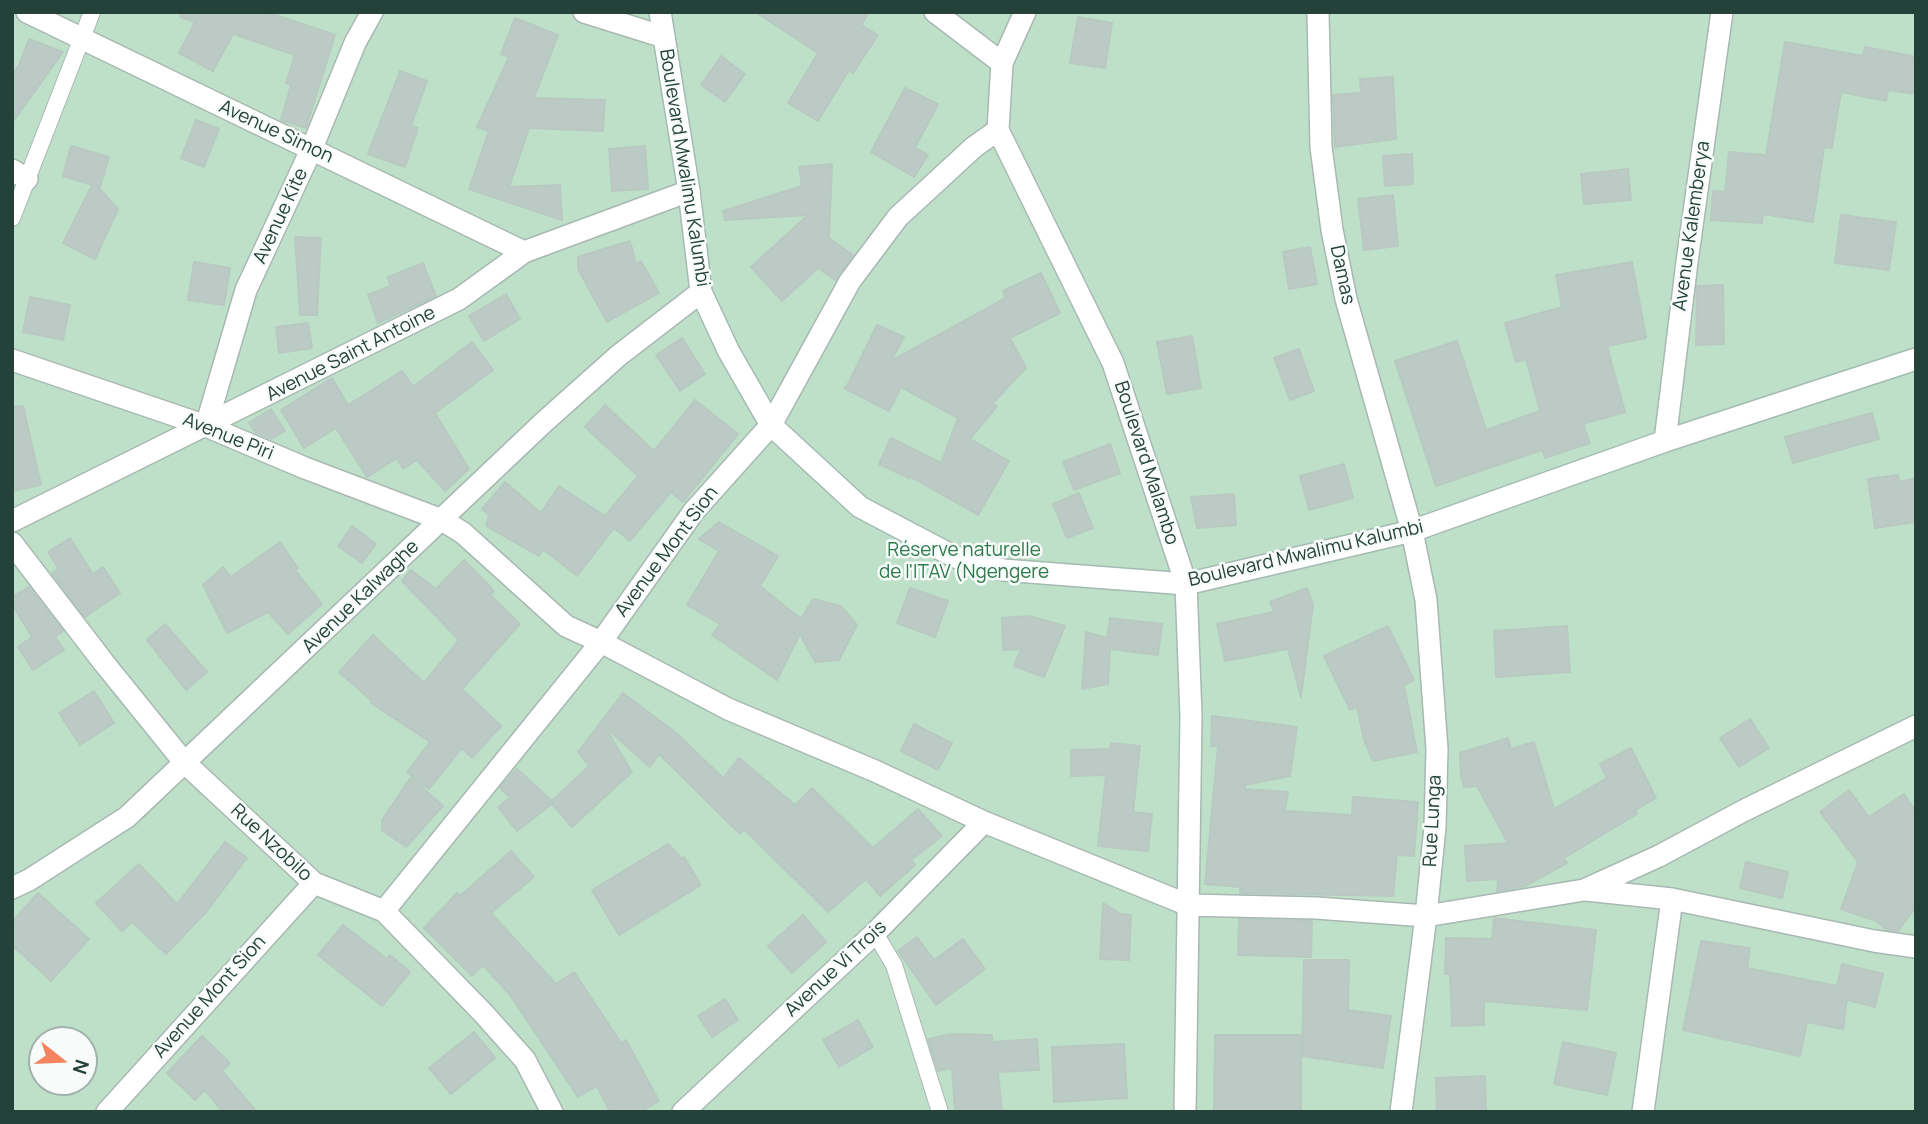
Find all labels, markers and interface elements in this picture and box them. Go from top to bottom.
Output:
street label: Boulevard Mwalimu Kalumbi [654,47,714,289]
street label: Avenue Simon [215,96,337,168]
street label: Avenue Kalemberya [1669,140,1715,312]
street label: Avenue Kite [249,165,313,267]
street label: Damas [1325,243,1359,307]
street label: Avenue Saint Antoine [263,301,439,407]
street label: Boulevard Malambo [1109,378,1183,548]
street label: Avenue Piri [179,408,277,466]
street label: Avenue Mont Sion [611,482,723,622]
street label: Boulevard Mwalimu Kalumbi [1186,516,1426,592]
street label: Avenue Kalwaghe [298,536,424,658]
park label: Réserve naturelle de l'ITAV (Ngengere [879,540,1049,584]
street label: Rue Lunga [1419,774,1447,868]
street label: Rue Nzobilo [226,800,316,886]
street label: Avenue Vi Trois [780,916,892,1022]
street label: Avenue Mont Sion [149,931,271,1063]
north arrow [28,1026,98,1096]
text: N [67,1056,96,1077]

